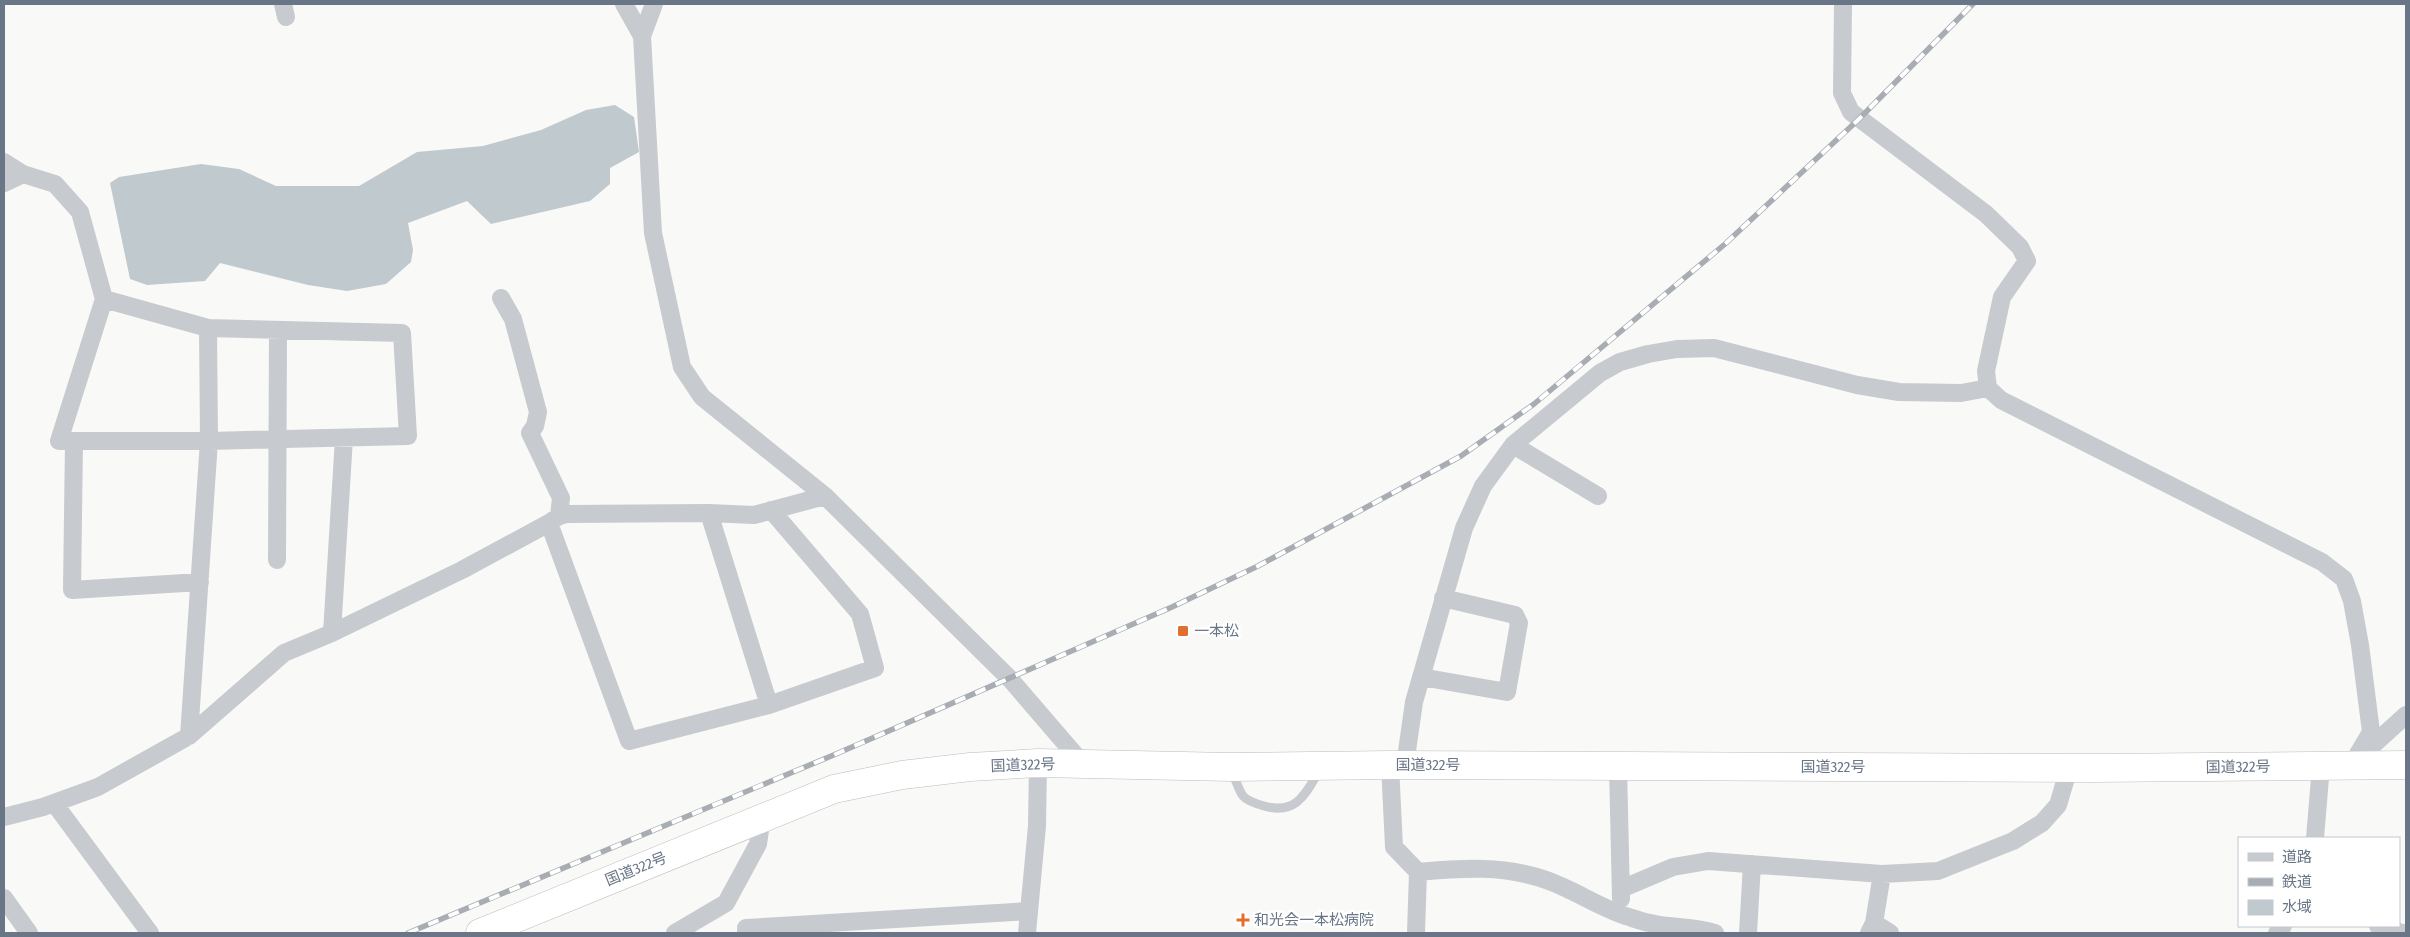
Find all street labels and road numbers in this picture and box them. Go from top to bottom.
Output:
street label: 国道322号 [990,755,1056,775]
street label: 国道322号 [1396,756,1460,774]
street label: 国道322号 [2205,757,2271,777]
street label: 国道322号 [1801,758,1865,776]
street label: 国道322号 [603,849,669,889]

